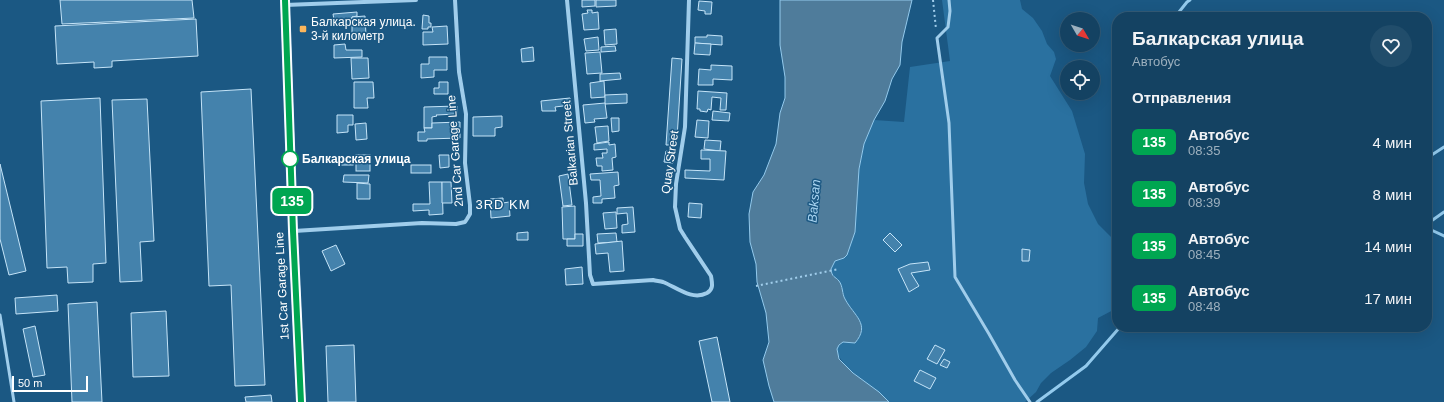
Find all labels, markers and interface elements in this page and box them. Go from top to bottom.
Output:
north arrow [1060,12,1100,52]
map controls [1060,12,1100,100]
place label: Балкарская улица. 3-й километр [311,15,416,43]
marker: Балкарская улица. 3-й километр [298,24,308,34]
button: heart [1370,25,1412,67]
text: Балкарская улица [1132,28,1304,49]
text: Автобус [1132,54,1180,69]
button: locate [1060,60,1100,100]
text: Отправления [1132,89,1231,106]
street label: 2nd Car Garage Line [444,94,466,207]
street label: Balkarian Street [559,99,581,186]
text: Автобус [1188,126,1250,143]
street label: Quay Street [659,129,681,195]
text: 135 [1142,134,1166,150]
text: 4 мин [1373,134,1412,151]
text: 08:35 [1188,143,1221,158]
marker: Балкарская улица [281,150,299,168]
place label: Балкарская улица [302,152,411,166]
text: Автобус [1188,178,1250,195]
water label: Baksan [805,179,823,223]
text: 135 [1142,186,1166,202]
text: 8 мин [1373,186,1412,203]
line badge: 135 [269,188,315,214]
text: 135 [280,193,304,209]
text: 08:39 [1188,195,1221,210]
district label: 3RD KM [475,197,531,212]
text: Автобус [1188,230,1250,247]
street label: 1st Car Garage Line [272,231,292,340]
text: 135 [1142,238,1166,254]
text: 14 мин [1364,238,1412,255]
text: 08:45 [1188,247,1221,262]
text: Автобус [1188,282,1250,299]
text: 135 [1142,290,1166,306]
text: 17 мин [1364,290,1412,307]
text: 08:48 [1188,299,1221,314]
scale bar [12,374,88,393]
text: 50 m [18,377,42,389]

